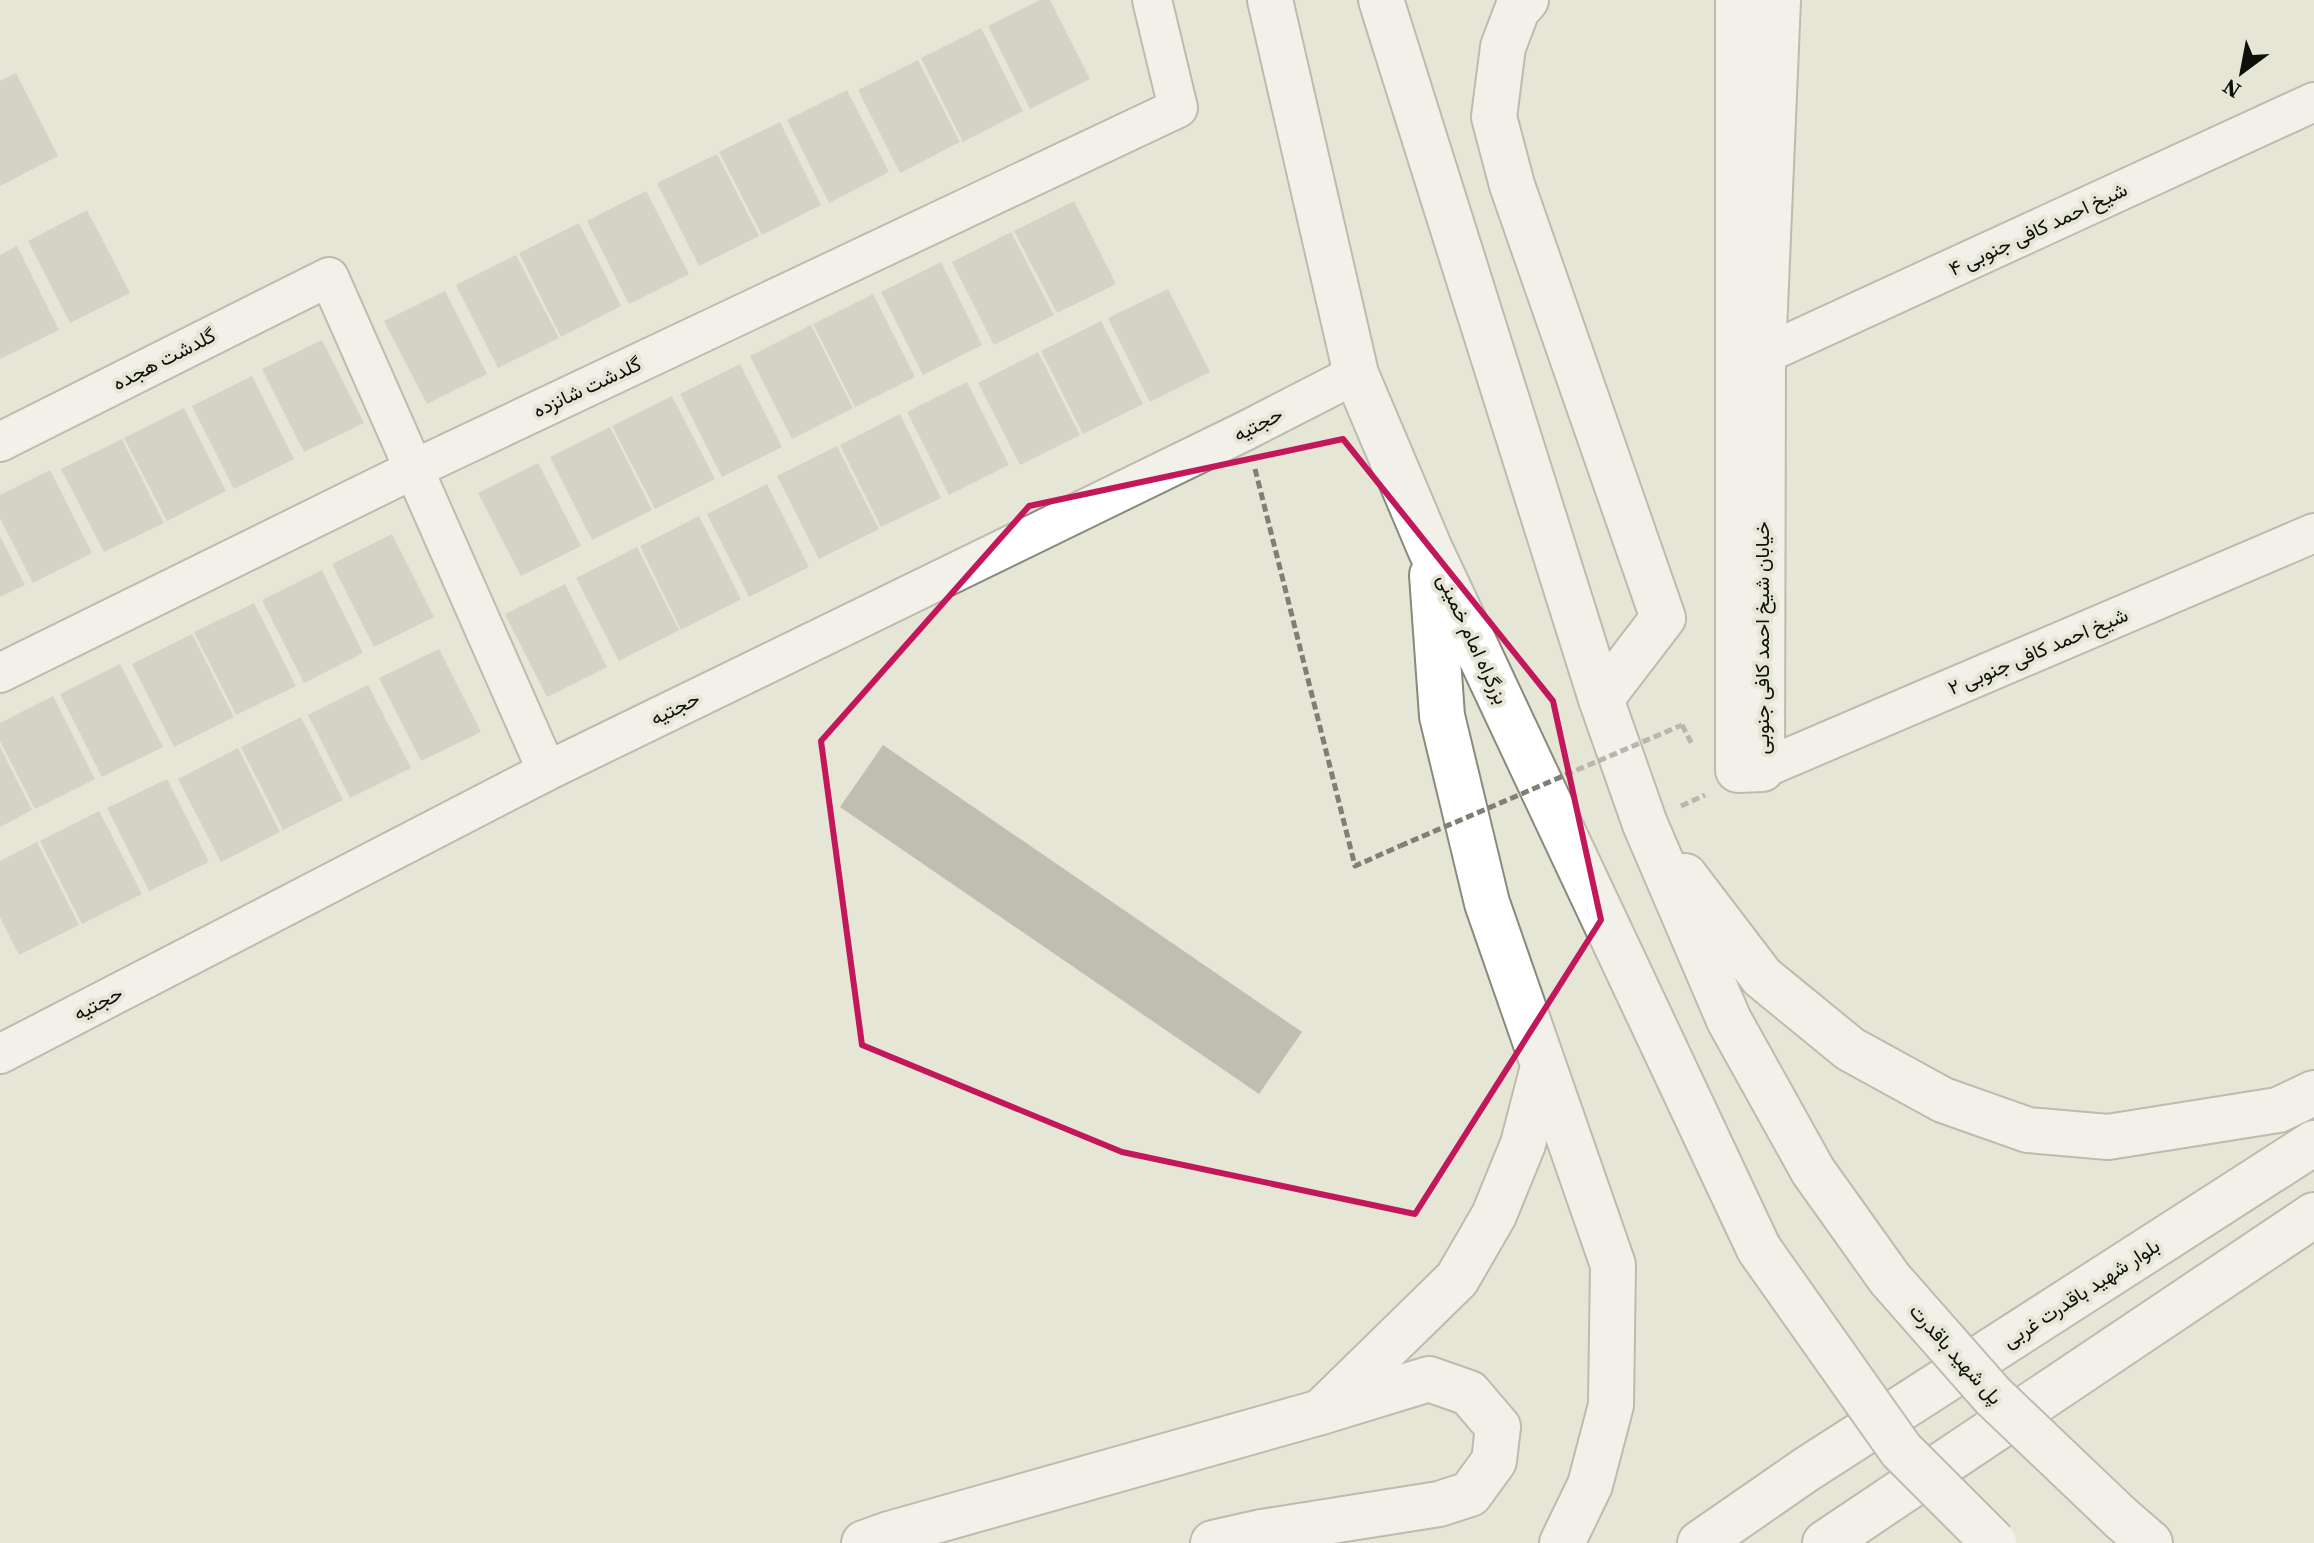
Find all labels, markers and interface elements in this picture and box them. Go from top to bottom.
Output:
north arrow [2202,32,2282,112]
text: N [2217,72,2246,106]
street label: شیخ احمد کافی جنوبی ۴ [1944,175,2132,283]
street label: گلدشت هجده [108,321,221,397]
street label: گلدشت شانزده [528,350,646,424]
street label: حجتیه [1229,400,1287,448]
street label: خیابان شیخ احمد کافی جنوبی [1748,521,1776,755]
street label: بزرگراه امام خمینی [1430,569,1516,709]
street label: شیخ احمد کافی جنوبی ۲ [1944,600,2132,702]
street label: حجتیه [646,684,704,732]
street label: حجتیه [69,979,127,1027]
street label: بلوار شهید باقدرت غربی [1997,1232,2165,1354]
street label: پل شهید باقدرت [1903,1297,2009,1411]

